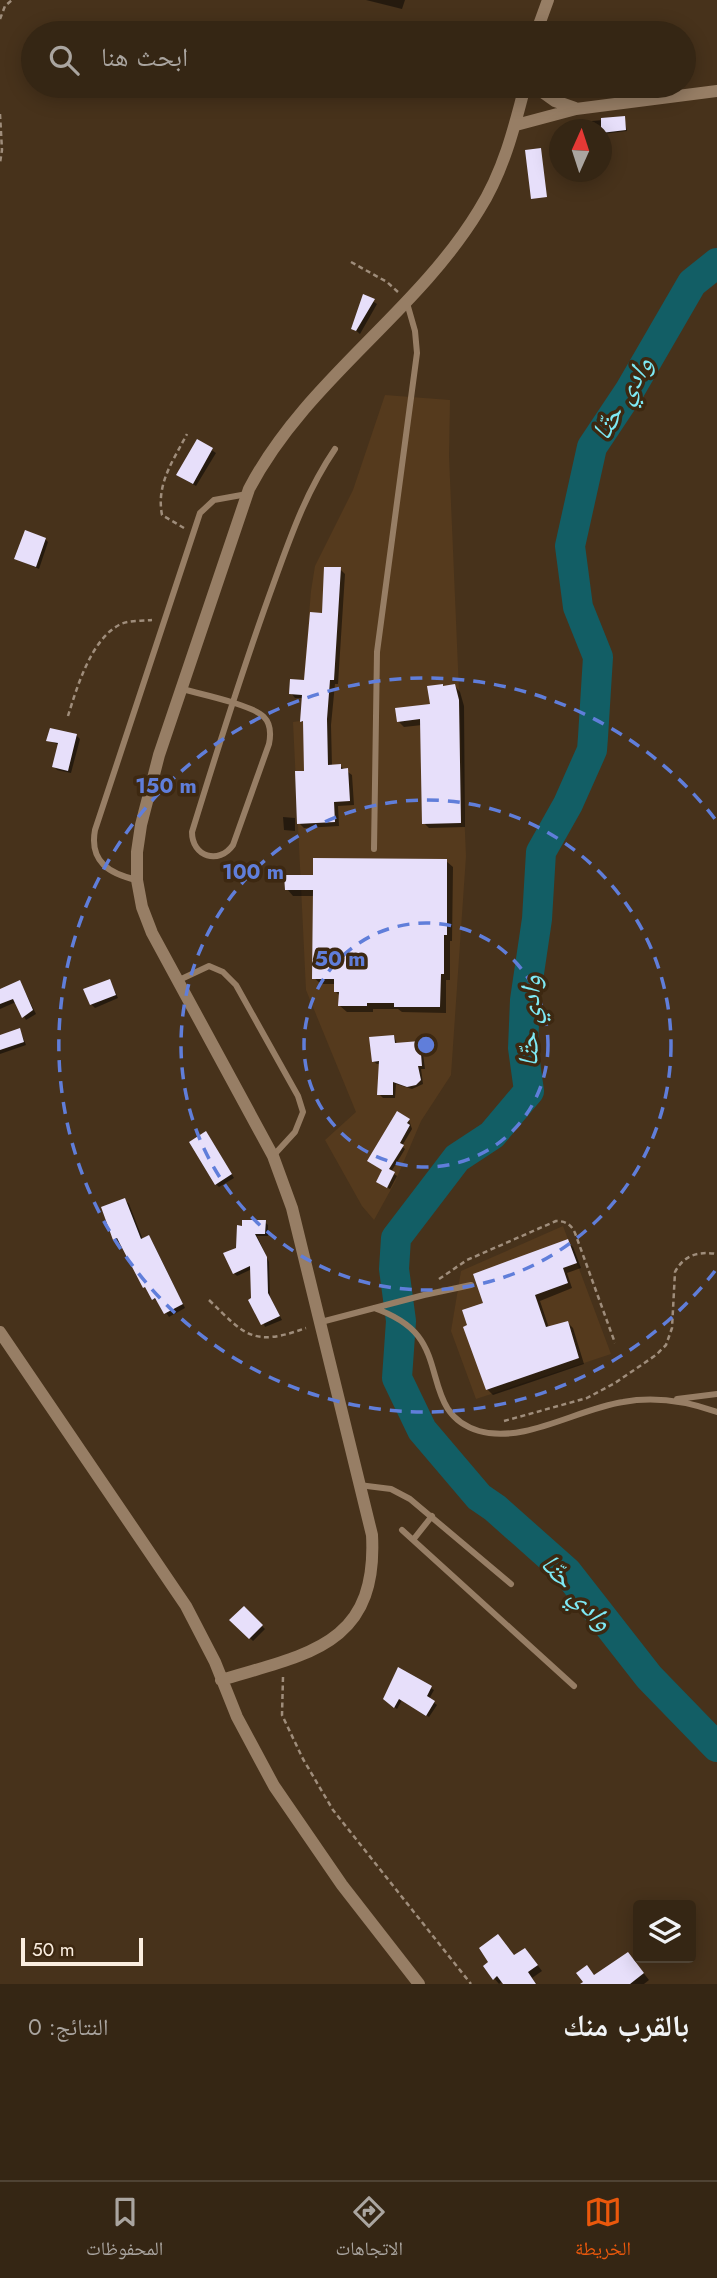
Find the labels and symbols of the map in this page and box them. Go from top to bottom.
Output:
north arrow [549,119,612,182]
water label: وادي حتّا [581,348,665,449]
text: 150 m [135,771,197,801]
text: 100 m [222,857,284,887]
text: 50 m [315,944,365,974]
water label: وادي حتّا [507,974,553,1068]
centre of rings [414,1033,438,1057]
water label: وادي حتّا [529,1544,623,1641]
scale bar [21,1935,144,1967]

